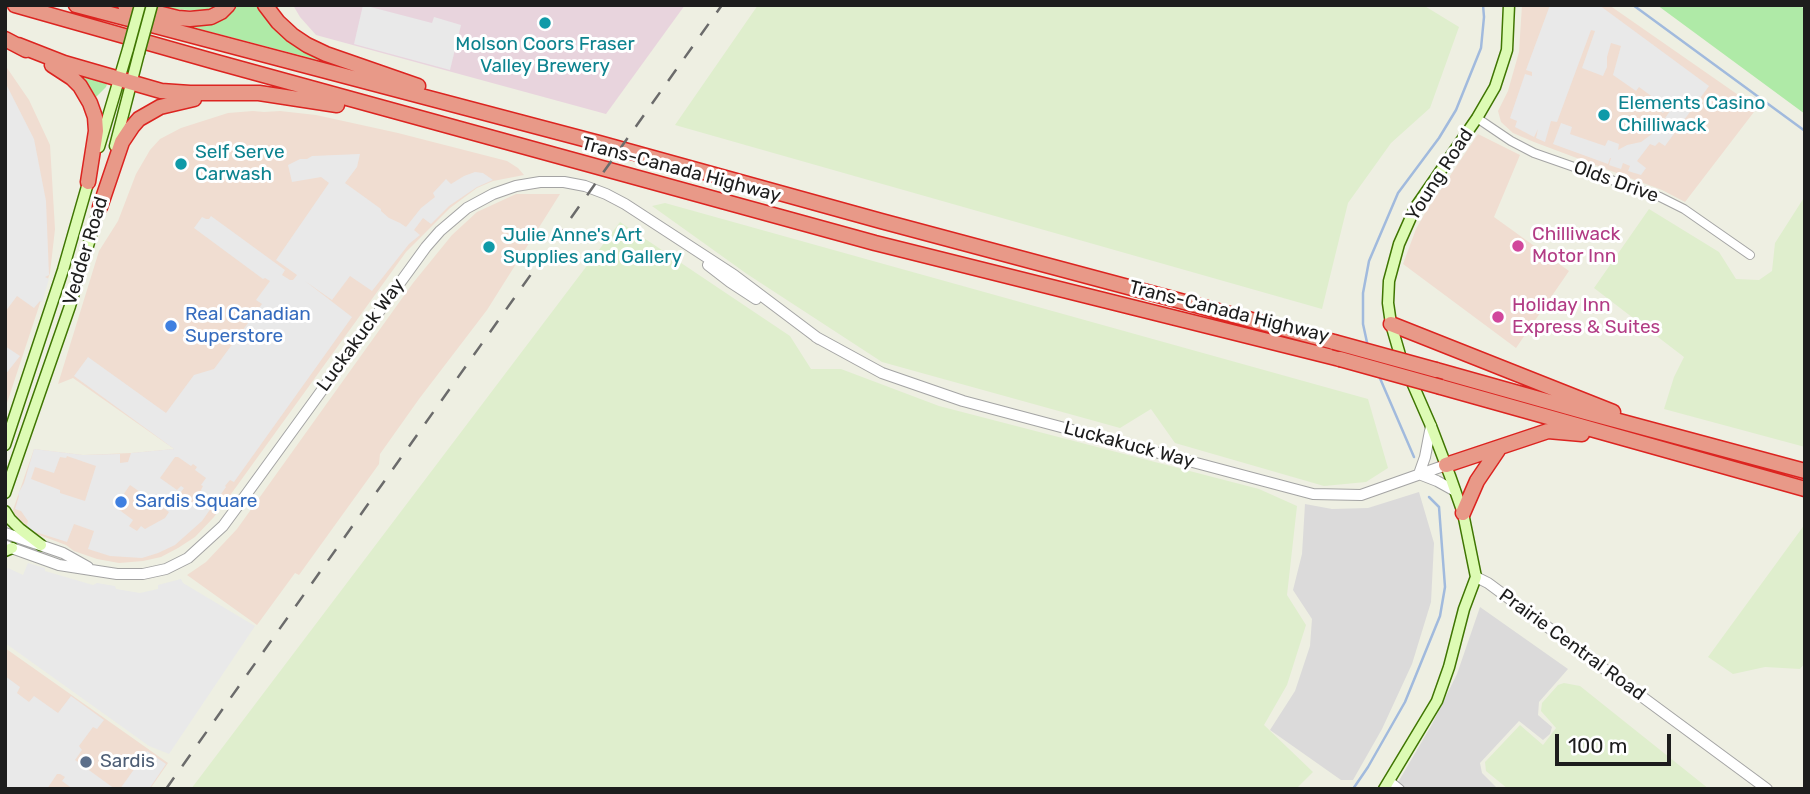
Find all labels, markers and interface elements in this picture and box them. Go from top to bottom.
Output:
marker: Molson Coors Fraser Valley Brewery [537,15,553,31]
place label: Molson Coors Fraser Valley Brewery [455,34,635,78]
place label: Elements Casino Chilliwack [1618,93,1765,137]
marker: Elements Casino Chilliwack [1596,107,1612,123]
street label: Young Road [1402,125,1478,225]
street label: Trans-Canada Highway [579,132,783,208]
place label: Self Serve Carwash [195,142,285,186]
marker: Self Serve Carwash [173,156,189,172]
street label: Olds Drive [1570,156,1662,208]
street label: Vedder Road [59,194,113,308]
place label: Chilliwack Motor Inn [1532,224,1620,268]
place label: Julie Anne's Art Supplies and Gallery [503,225,682,269]
marker: Chilliwack Motor Inn [1510,238,1526,254]
marker: Julie Anne's Art Supplies and Gallery [481,239,497,255]
street label: Luckakuck Way [312,274,410,396]
street label: Trans-Canada Highway [1127,276,1331,348]
place label: Holiday Inn Express & Suites [1512,295,1660,339]
place label: Real Canadian Superstore [185,304,311,348]
marker: Holiday Inn Express & Suites [1490,309,1506,325]
marker: Real Canadian Superstore [163,318,179,334]
street label: Luckakuck Way [1061,417,1197,473]
place label: Sardis Square [135,491,257,513]
marker: Sardis Square [113,494,129,510]
street label: Prairie Central Road [1494,584,1650,706]
scale bar [1558,720,1674,764]
text: 100 m [1568,733,1627,758]
place label: Sardis [100,751,155,773]
marker: Sardis [78,754,94,770]

